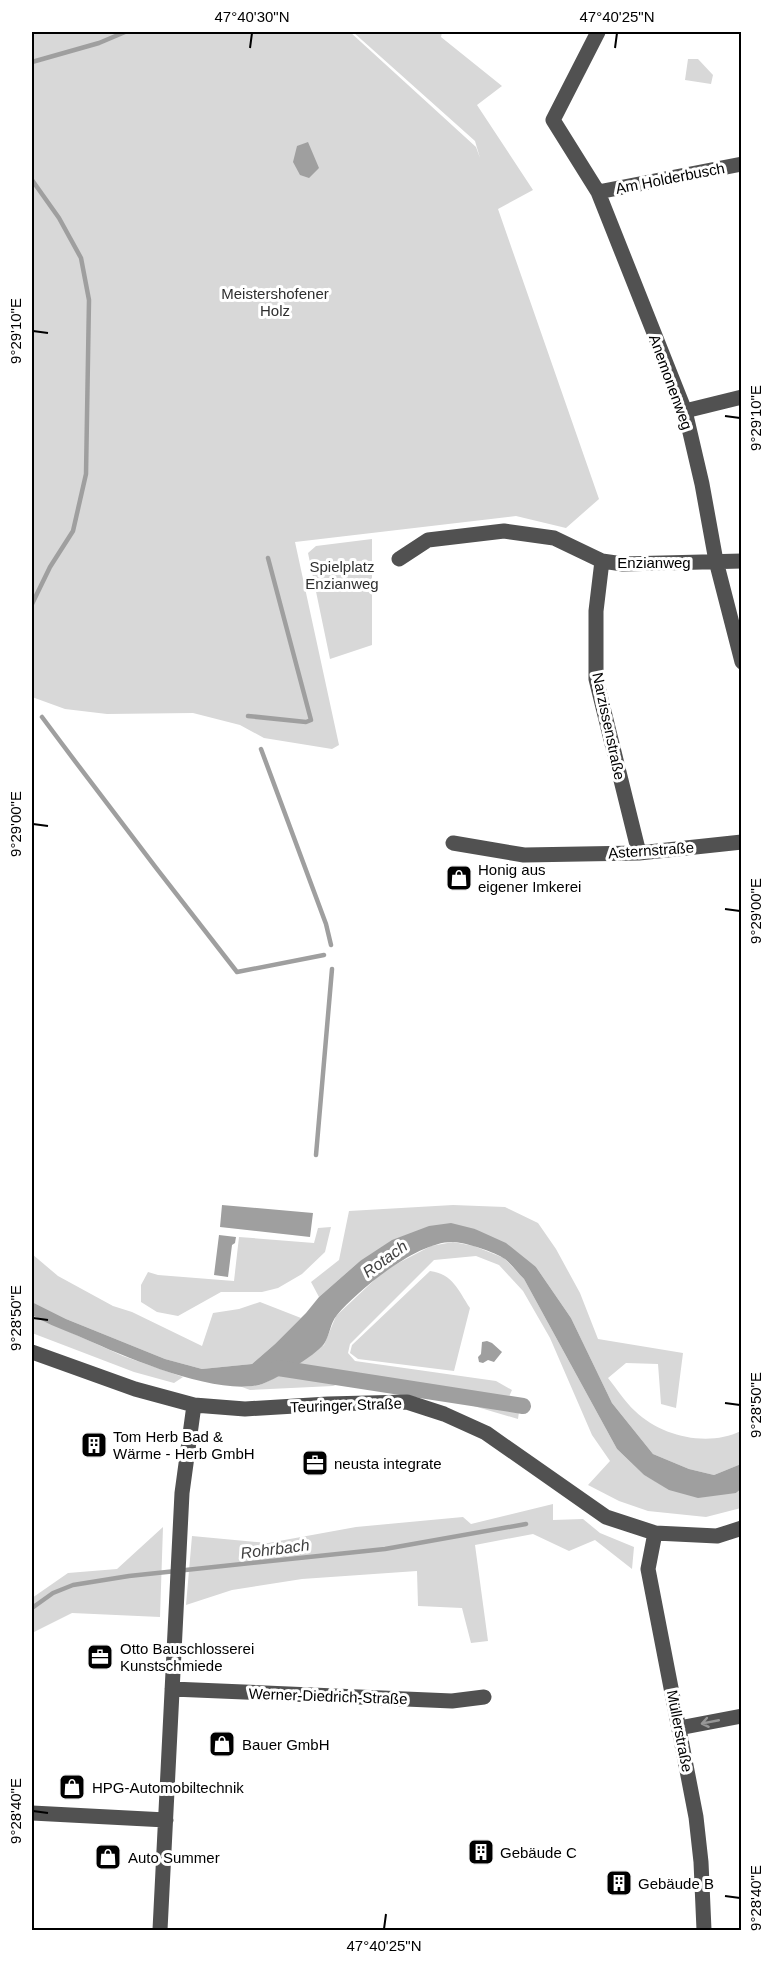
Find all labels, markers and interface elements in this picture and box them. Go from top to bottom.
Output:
text: 47°40'30"N [214,8,290,25]
text: 47°40'25"N [579,8,655,25]
street label: Am Holderbusch [614,159,726,197]
park label: Meistershofener Holz [221,285,329,319]
text: 9°29'10"E [7,298,24,364]
street label: Anemonenweg [646,332,696,432]
text: 9°29'10"E [747,385,764,451]
street label: Enzianweg [617,554,691,571]
park label: Spielplatz Enzianweg [305,558,379,592]
street label: Narzissenstraße [589,671,629,781]
text: 9°29'00"E [7,791,24,857]
street label: Asternstraße [608,839,694,861]
place label: Honig aus eigener Imkerei [478,861,581,895]
shop icon: Honig aus eigener Imkerei [444,863,474,893]
text: 9°29'00"E [747,878,764,944]
water label: Rotach [359,1237,411,1281]
text: 9°28'50"E [7,1285,24,1351]
text: 9°28'50"E [747,1372,764,1438]
street label: Teuringer Straße [290,1395,402,1415]
place label: Tom Herb Bad & Wärme - Herb GmbH [113,1428,255,1462]
building icon: Tom Herb Bad & Wärme - Herb GmbH [79,1430,109,1460]
office icon: neusta integrate [300,1448,330,1478]
place label: neusta integrate [334,1455,442,1472]
water label: Rohrbach [240,1536,311,1562]
place label: Otto Bauschlosserei Kunstschmiede [120,1640,254,1674]
office icon: Otto Bauschlosserei Kunstschmiede [85,1642,115,1672]
street label: Werner-Diedrich-Straße [248,1685,408,1707]
street label: Müllerstraße [664,1688,696,1774]
one-way arrow [701,1717,720,1728]
shop icon: Bauer GmbH [207,1729,237,1759]
place label: Bauer GmbH [242,1736,330,1753]
shop icon: HPG-Automobiltechnik [57,1772,87,1802]
text: 9°28'40"E [7,1778,24,1844]
place label: HPG-Automobiltechnik [92,1779,244,1796]
building icon: Gebäude C [466,1837,496,1867]
shop icon: Auto Summer [93,1842,123,1872]
place label: Gebäude C [500,1844,577,1861]
place label: Auto Summer [128,1849,220,1866]
text: 9°28'40"E [747,1865,764,1931]
building icon: Gebäude B [604,1868,634,1898]
place label: Gebäude B [638,1875,714,1892]
text: 47°40'25"N [346,1937,422,1954]

